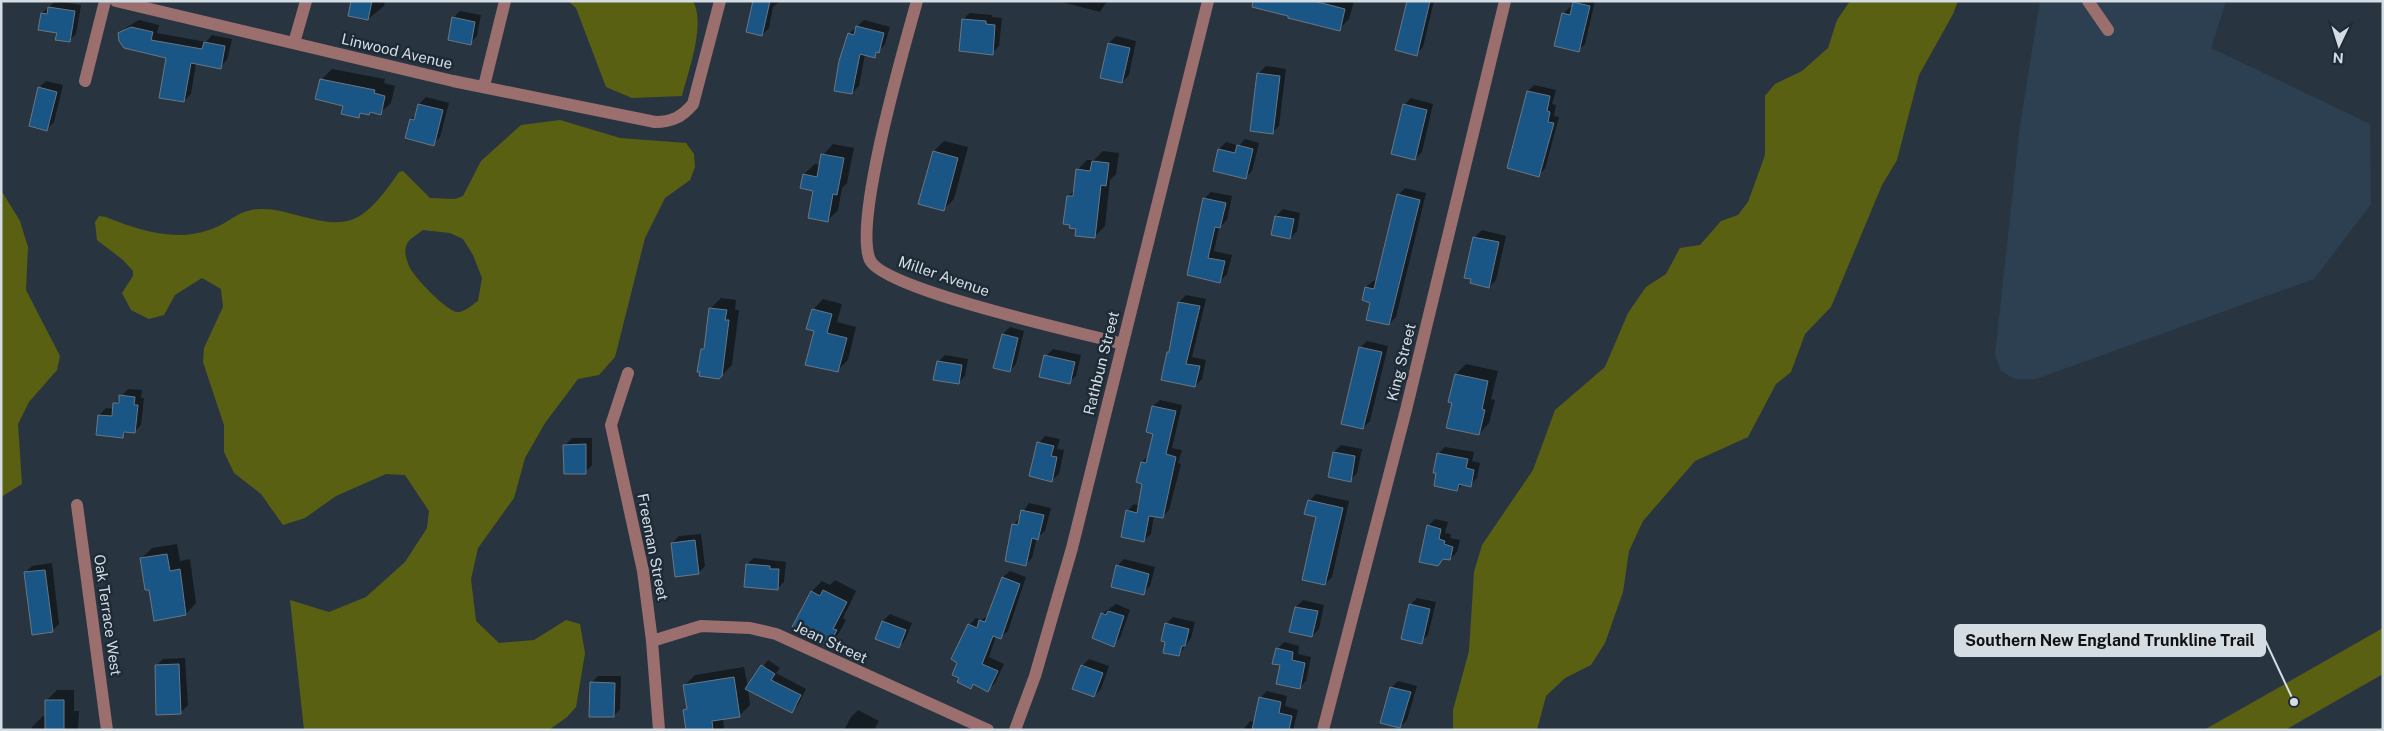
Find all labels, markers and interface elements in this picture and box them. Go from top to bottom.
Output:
north arrow [2314,20,2364,70]
street label: Linwood Avenue [340,30,454,72]
text: N [2332,50,2344,66]
street label: Miller Avenue [896,252,992,300]
street label: Rathbun Street [1080,309,1122,417]
street label: King Street [1383,321,1419,403]
street label: Freeman Street [634,492,672,602]
street label: Oak Terrace West [91,553,125,677]
street label: Jean Street [792,618,870,666]
callout: Southern New England Trunkline Trail [1955,625,2265,656]
text: Southern New England Trunkline Trail [1965,631,2255,650]

